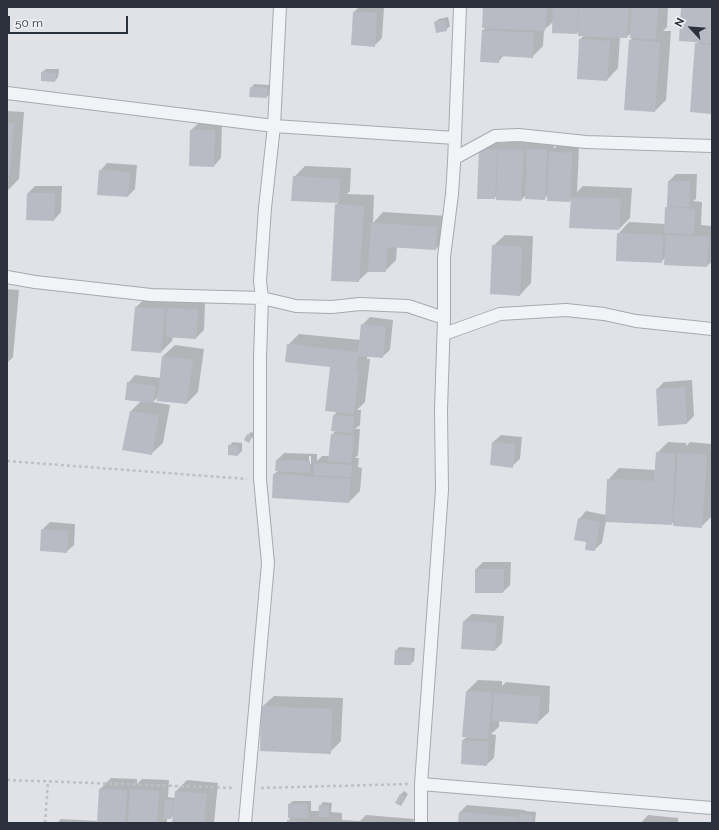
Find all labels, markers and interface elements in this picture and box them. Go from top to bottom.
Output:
scale bar [10,8,130,34]
north arrow [671,8,711,48]
text: 50 m [15,16,43,30]
text: N [672,16,687,29]

